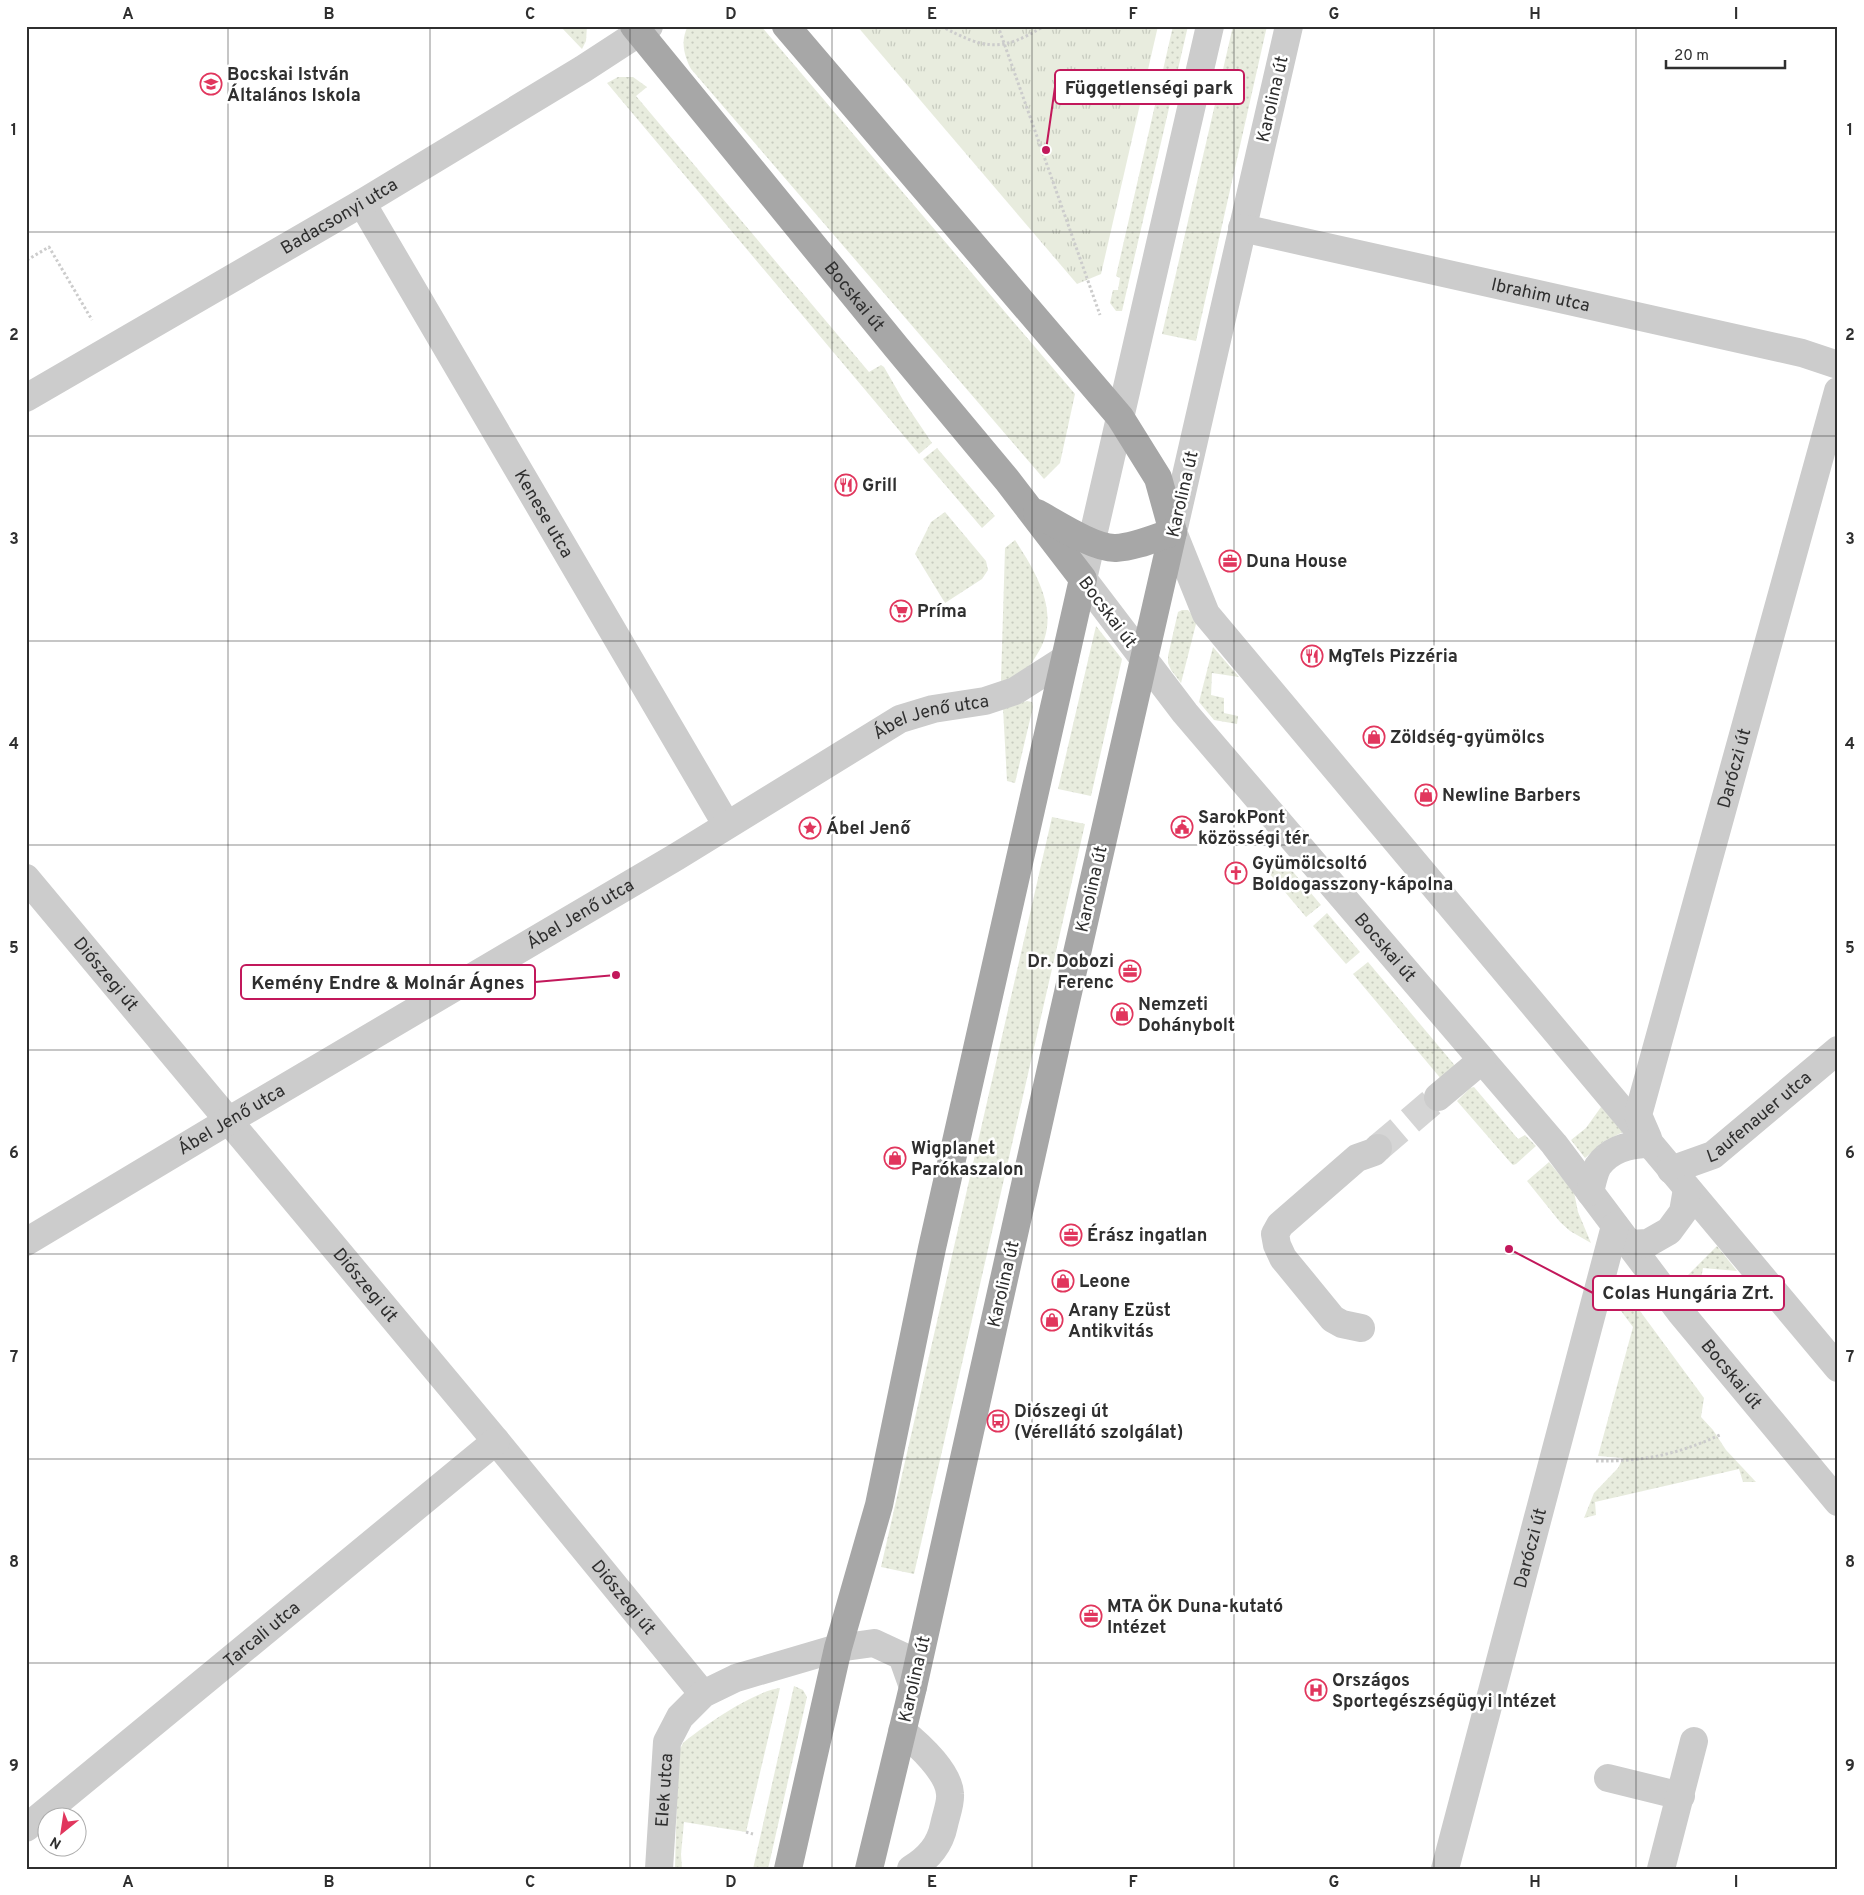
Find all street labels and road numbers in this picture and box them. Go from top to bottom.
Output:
street label: Karolina út [1252,54,1295,145]
street label: Badacsonyi utca [277,174,403,261]
street label: Bocskai út [818,257,889,337]
street label: Ibrahim utca [1489,274,1592,318]
street label: Karolina út [1162,449,1205,540]
street label: Kenese utca [508,466,578,563]
street label: Bocskai út [1072,572,1141,653]
street label: Ábel Jenő utca [868,691,991,746]
street label: Daróczi út [1713,726,1757,811]
street label: Karolina út [1071,844,1114,935]
street label: Ábel Jenő utca [522,874,639,955]
street label: Bocskai út [1348,909,1420,987]
street label: Diószegi út [67,933,143,1017]
street label: Laufenauer utca [1704,1067,1817,1169]
street label: Ábel Jenő utca [173,1080,290,1161]
street label: Karolina út [983,1239,1026,1330]
street label: Diószegi út [327,1244,402,1328]
street label: Bocskai út [1695,1335,1766,1415]
street label: Daróczi út [1510,1506,1553,1591]
street label: Diószegi út [585,1556,660,1640]
street label: Tarcali utca [219,1597,305,1674]
street label: Karolina út [894,1634,937,1725]
street label: Elek utca [652,1753,679,1828]

